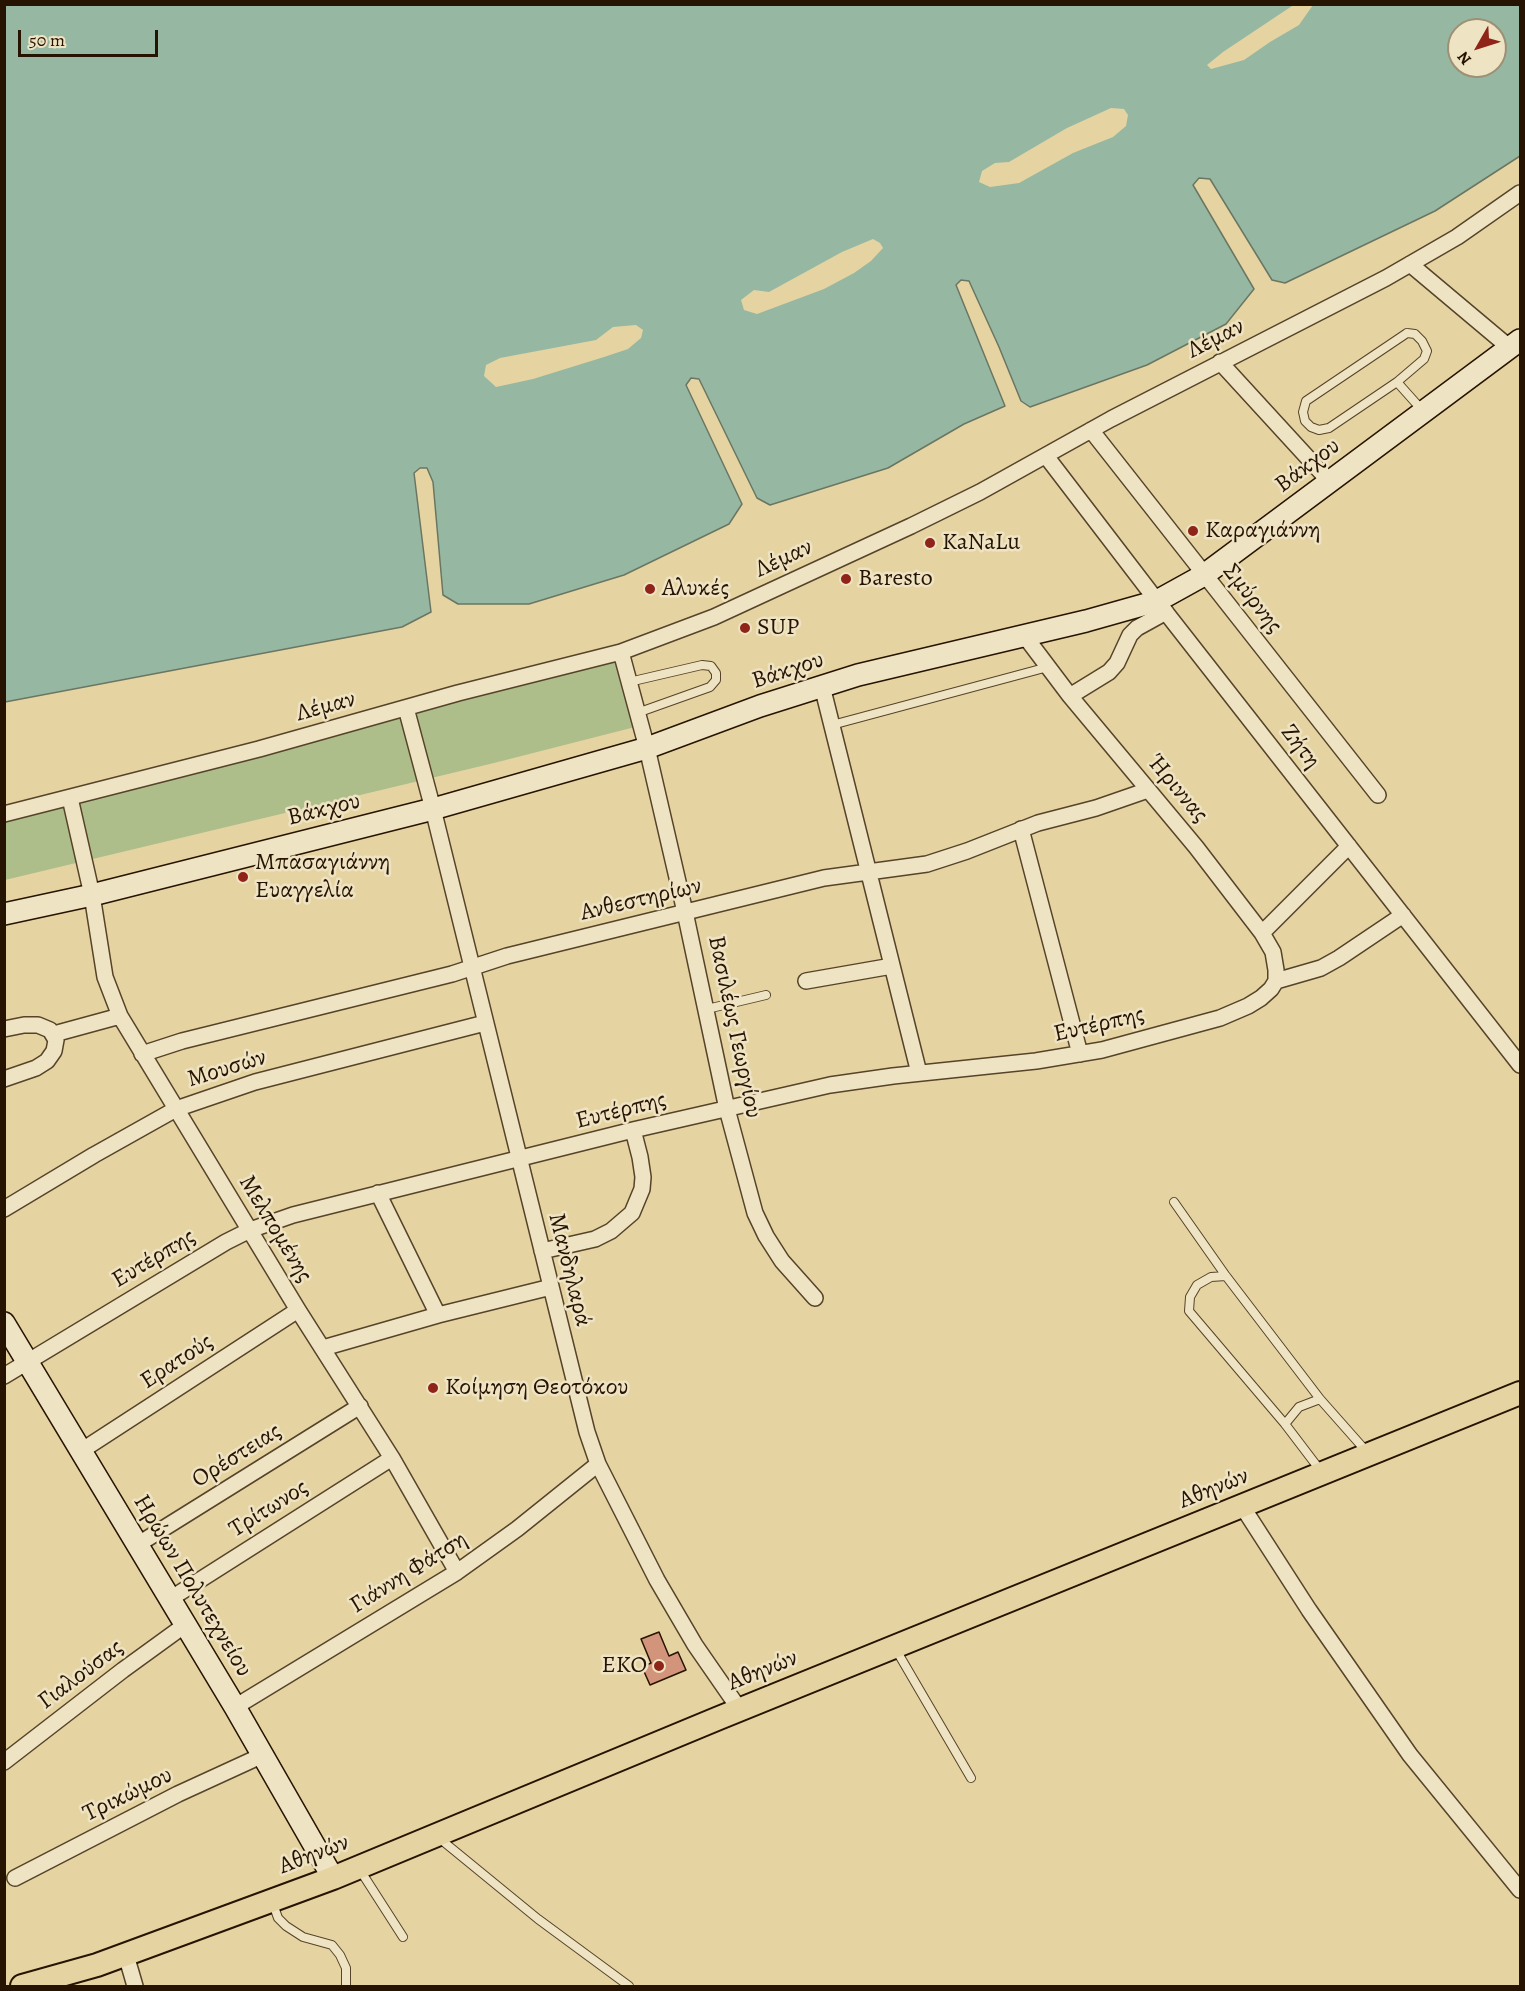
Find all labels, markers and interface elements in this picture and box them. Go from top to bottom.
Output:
scale bar [21,18,160,56]
north arrow [1447,18,1507,78]
text: 50 m [29,28,65,52]
text: N [1452,47,1477,70]
street label: Λέμαν [1183,313,1249,365]
street label: Βάκχου [1270,432,1346,500]
place label: Καραγιάννη [1205,517,1321,545]
marker: Καραγιάννη [1186,524,1200,538]
place label: KaNaLu [942,529,1020,557]
street label: Λέμαν [751,533,817,585]
marker: KaNaLu [923,536,937,550]
street label: Σμύρνης [1216,558,1288,640]
place label: Baresto [858,565,933,593]
marker: Baresto [839,572,853,586]
place label: Αλυκές [662,575,729,603]
marker: Αλυκές [643,582,657,596]
place label: SUP [757,614,799,642]
marker: SUP [738,621,752,635]
street label: Βάκχου [748,646,828,696]
street label: Λέμαν [293,685,359,729]
street label: Ζήτη [1274,719,1326,775]
street label: Ήριννας [1140,749,1214,829]
street label: Βάκχου [285,787,363,833]
place label: Μπασαγιάννη Ευαγγελία [255,849,390,905]
marker: Μπασαγιάννη Ευαγγελία [236,870,250,884]
street label: Ανθεστηρίων [578,872,704,928]
street label: Βασιλέως Γεωργίου [701,933,767,1121]
street label: Ευτέρπης [1051,1001,1147,1049]
street label: Μουσών [184,1043,270,1095]
street label: Ευτέρπης [573,1086,669,1136]
street label: Μελπομένης [232,1170,318,1288]
street label: Μανδηλαρά [541,1210,597,1330]
street label: Ευτέρπης [107,1223,201,1295]
street label: Ερατούς [135,1328,219,1396]
place label: Κοίμηση Θεοτόκου [445,1374,629,1402]
marker: Κοίμηση Θεοτόκου [426,1381,440,1395]
street label: Ορέστειας [187,1417,287,1495]
street label: Αθηνών [1175,1462,1253,1516]
street label: Τρίτωνος [224,1474,314,1544]
street label: Ηρώων Πολυτεχνείου [126,1490,258,1682]
street label: Γιάννη Φάτση [345,1526,473,1620]
street label: Γιαλούσας [33,1634,129,1716]
street label: Αθηνών [724,1644,802,1698]
place label: EKO [602,1652,647,1680]
marker: EKO [652,1659,666,1673]
street label: Τρικώμου [79,1761,177,1829]
street label: Αθηνών [275,1829,353,1881]

